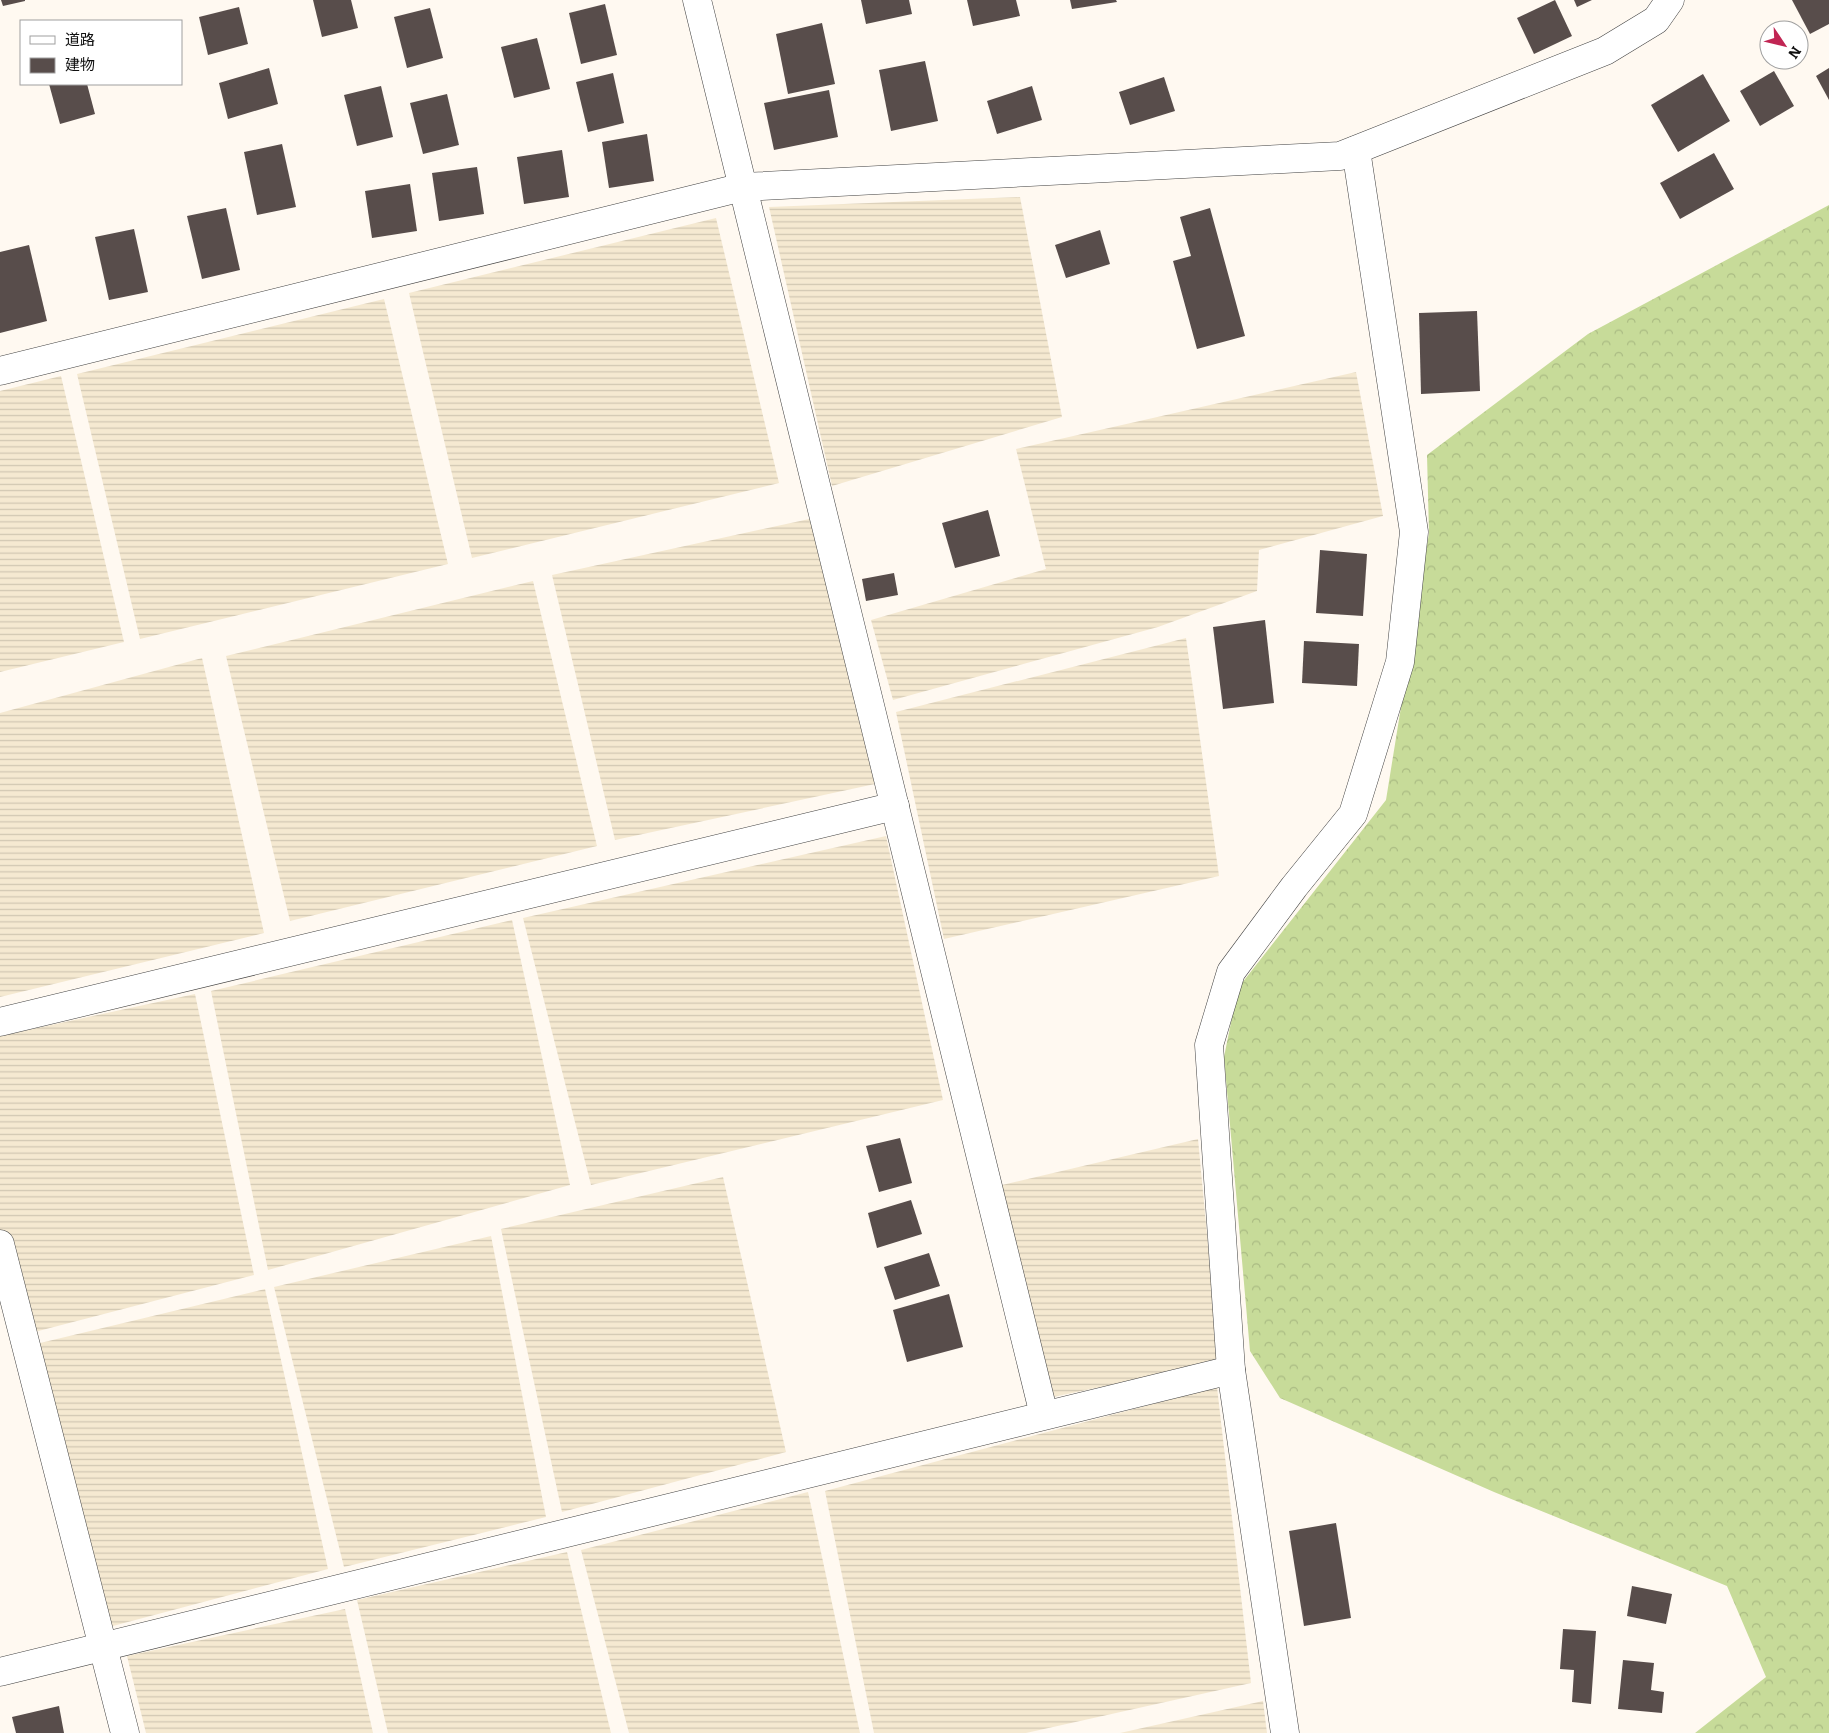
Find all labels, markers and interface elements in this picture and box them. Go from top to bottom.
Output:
legend [20,20,182,85]
north arrow [1759,20,1809,70]
text: 道路 [65,31,95,49]
text: N [1784,43,1804,62]
text: 建物 [65,56,95,74]

